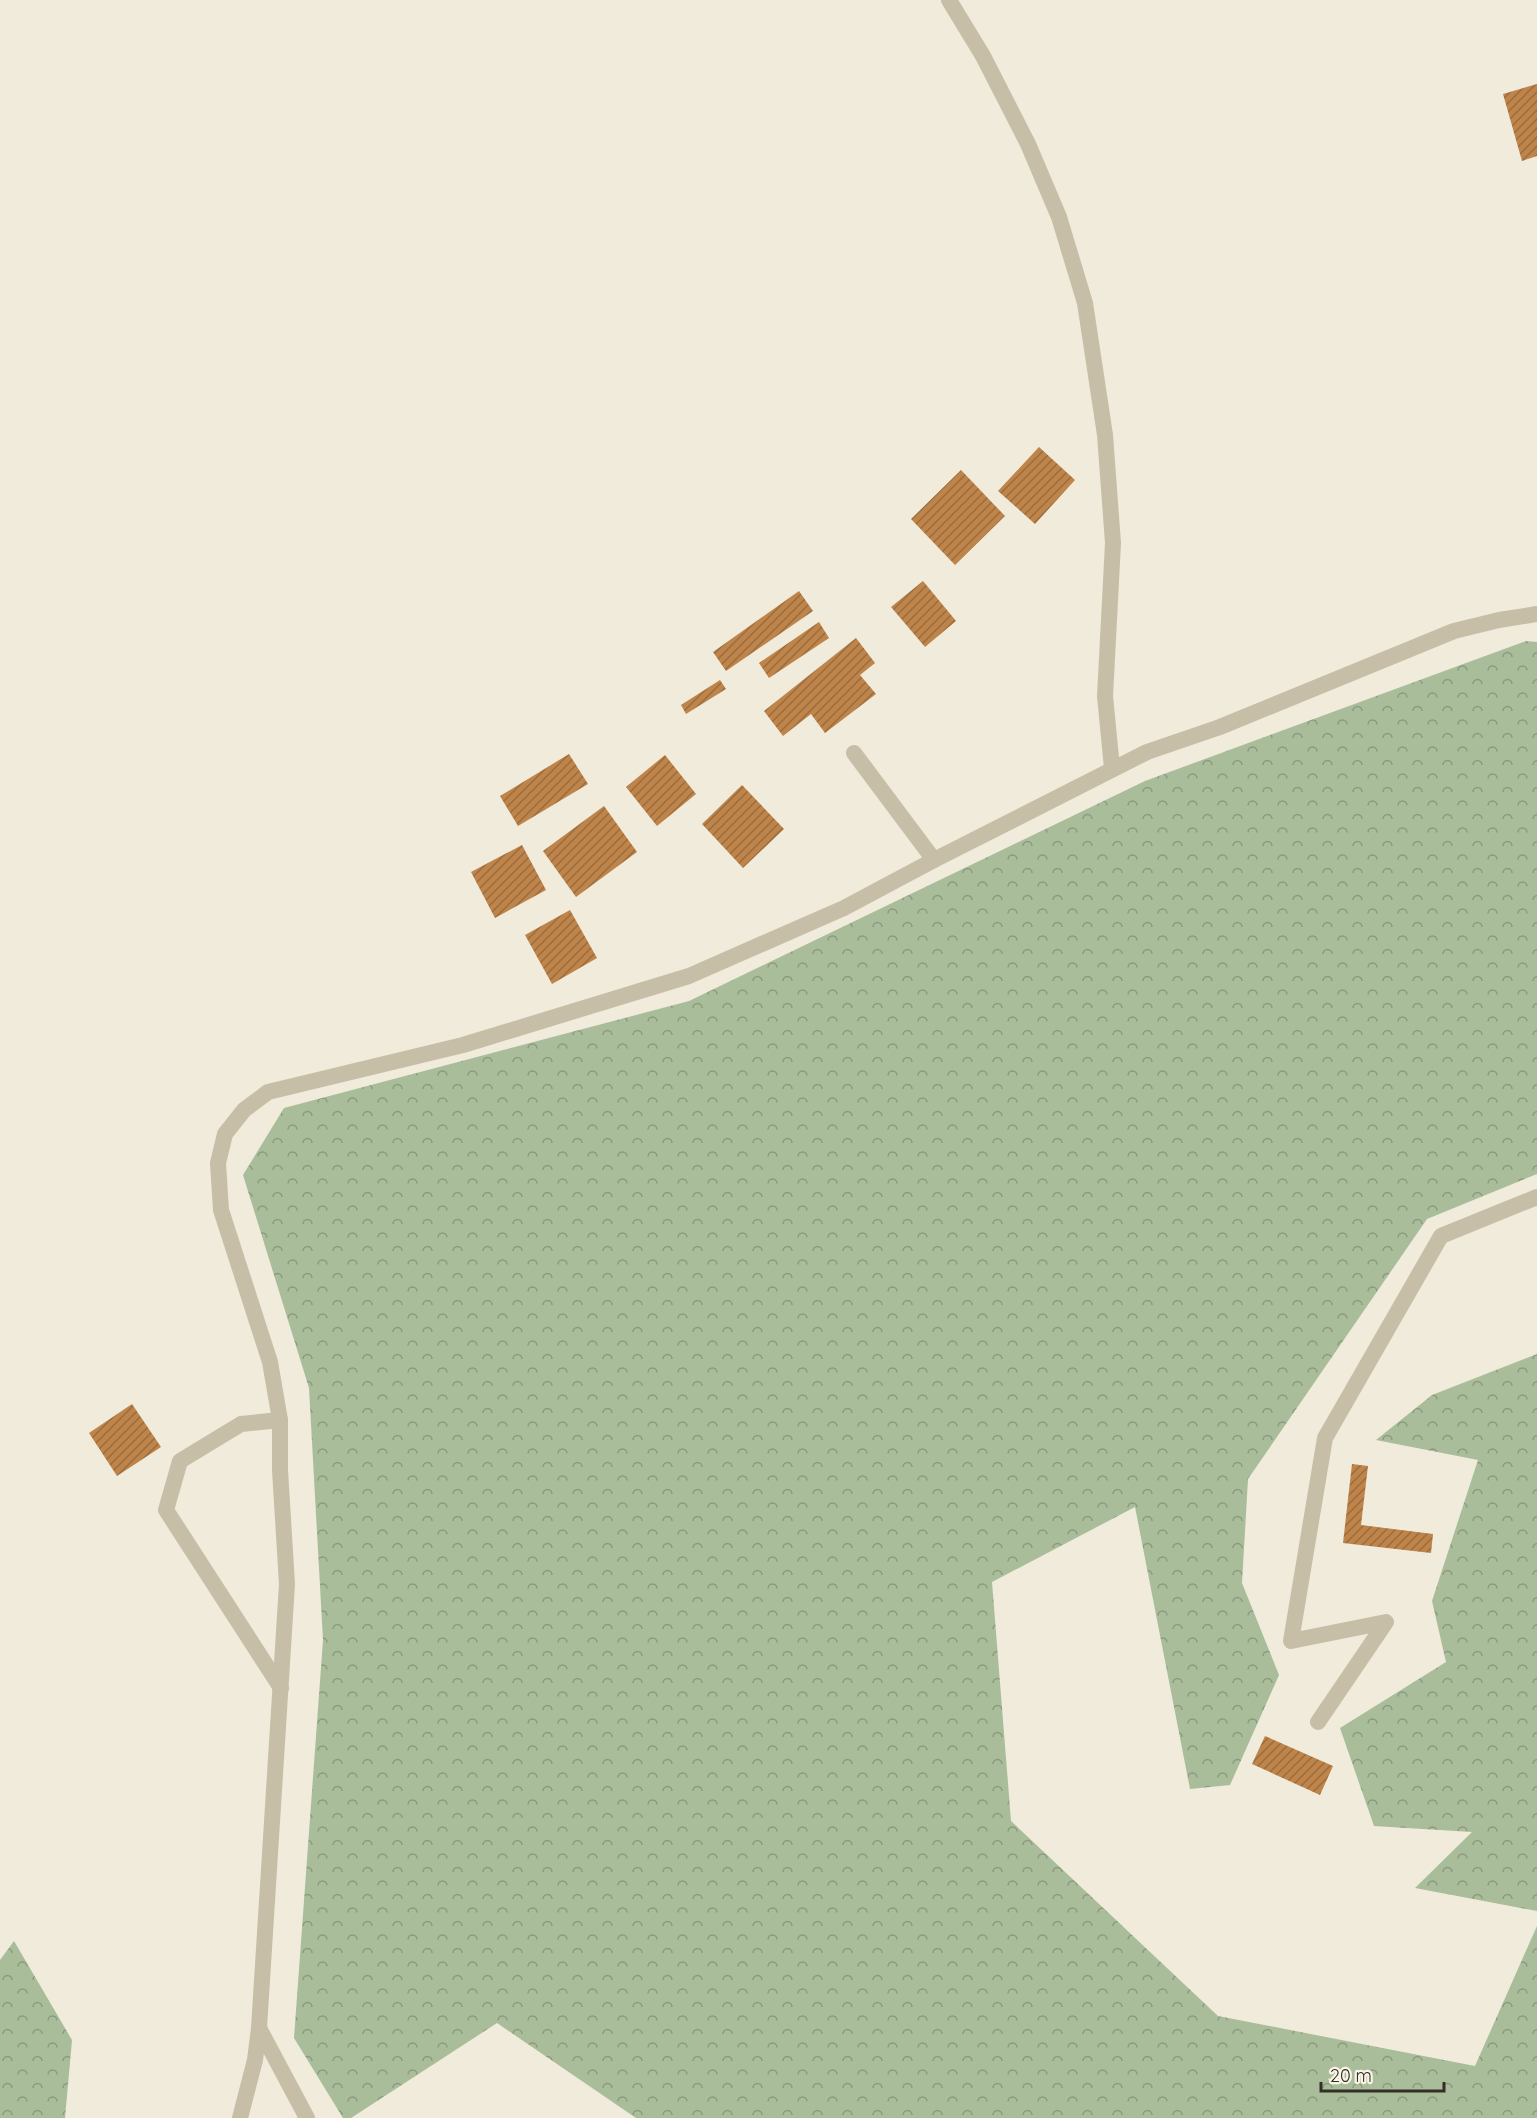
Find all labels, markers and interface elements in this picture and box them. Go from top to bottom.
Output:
scale bar [1321,2055,1444,2093]
text: 20 m [1330,2064,1372,2087]

